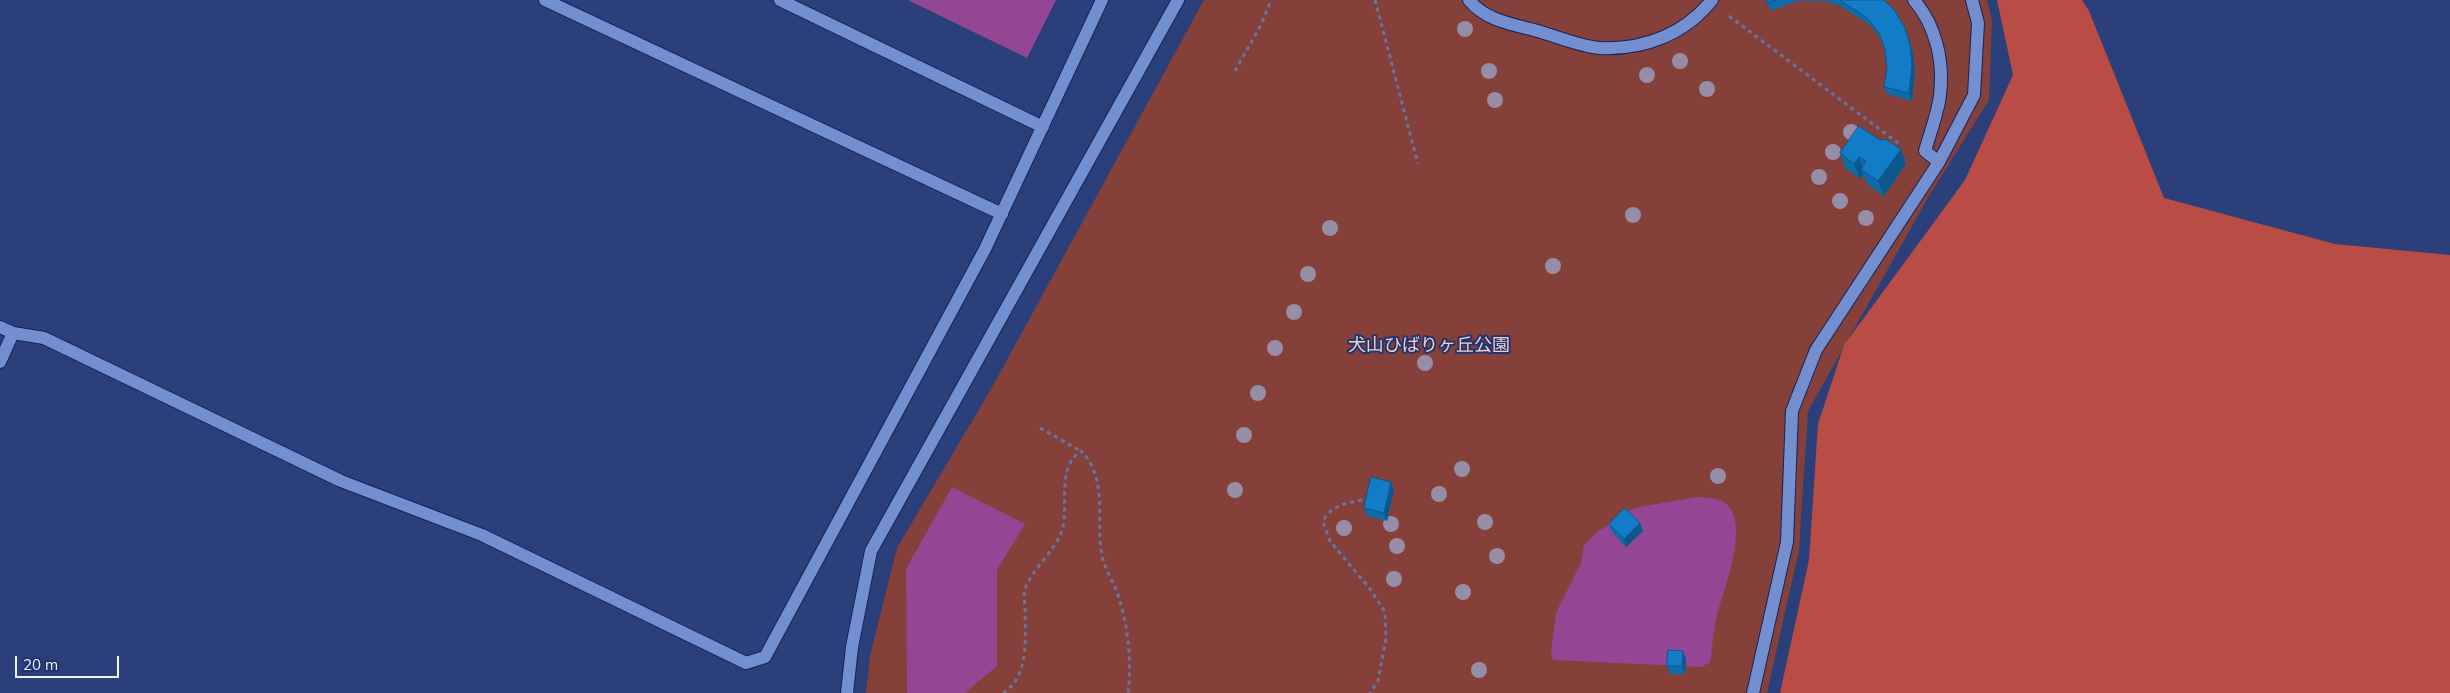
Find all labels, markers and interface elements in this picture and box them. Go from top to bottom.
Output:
park label: 犬山ひばりヶ丘公園 [1348,335,1510,357]
scale bar [18,646,121,678]
text: 20 m [23,655,58,674]

